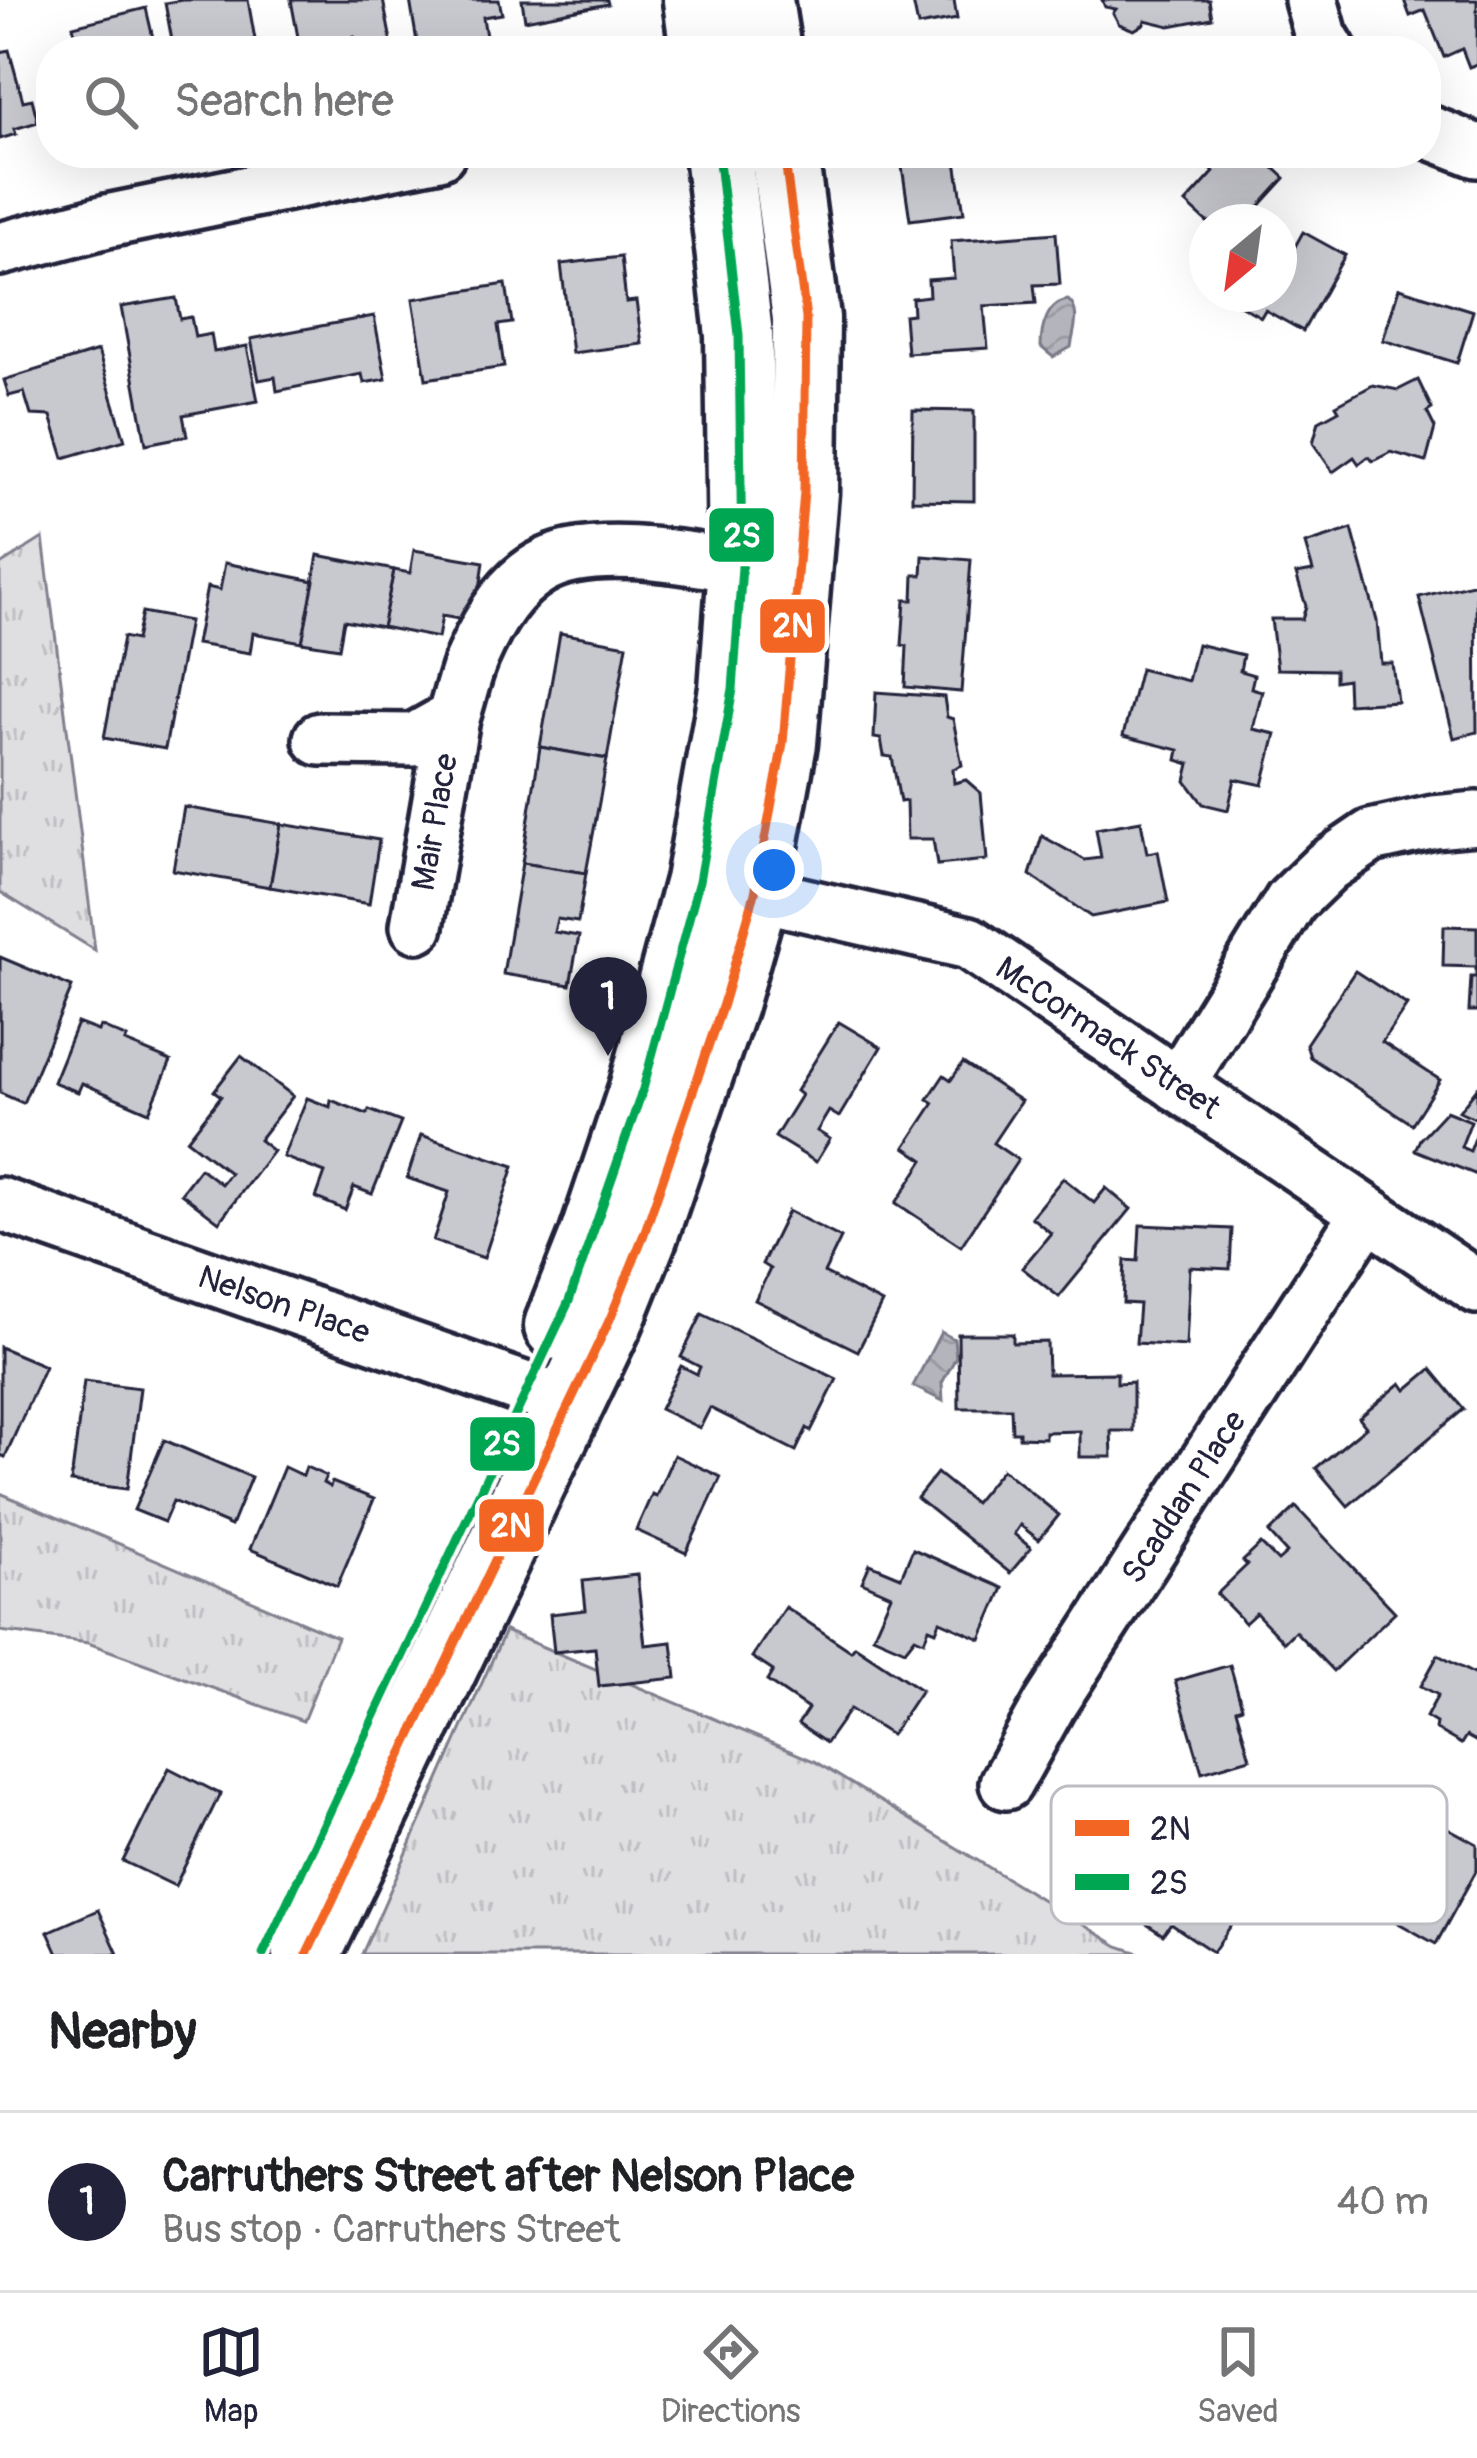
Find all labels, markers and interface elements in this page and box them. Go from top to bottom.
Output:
search box [36,36,1441,168]
icon: search [78,69,144,135]
text: Search here [174,74,394,130]
north arrow [1189,204,1297,312]
line badge: 2S [707,506,776,564]
text: 2S [723,516,761,557]
line badge: 2N [758,597,827,655]
text: 2N [773,606,813,647]
street label: Mair Place [403,750,467,894]
your location [744,840,804,900]
street label: McCormack Street [988,948,1229,1129]
pin: 1 [569,957,647,1056]
street label: Nelson Place [193,1256,375,1354]
street label: Scaddan Place [1113,1403,1255,1591]
line badge: 2S [468,1415,537,1473]
text: 2S [483,1424,521,1465]
line badge: 2N [477,1497,546,1554]
text: 2N [491,1506,531,1547]
legend [1051,1786,1447,1924]
text: 2N [1150,1809,1191,1850]
text: 2S [1150,1863,1188,1904]
text: Nearby [48,2000,196,2064]
text: Carruthers Street after Nelson Place [162,2149,854,2205]
text: 1 [79,2177,95,2226]
text: 40 m [1337,2177,1429,2226]
text: Bus stop · Carruthers Street [162,2205,621,2254]
tab: Map [198,2319,264,2432]
tab: Directions [661,2319,801,2432]
tab: Saved [1197,2319,1279,2432]

